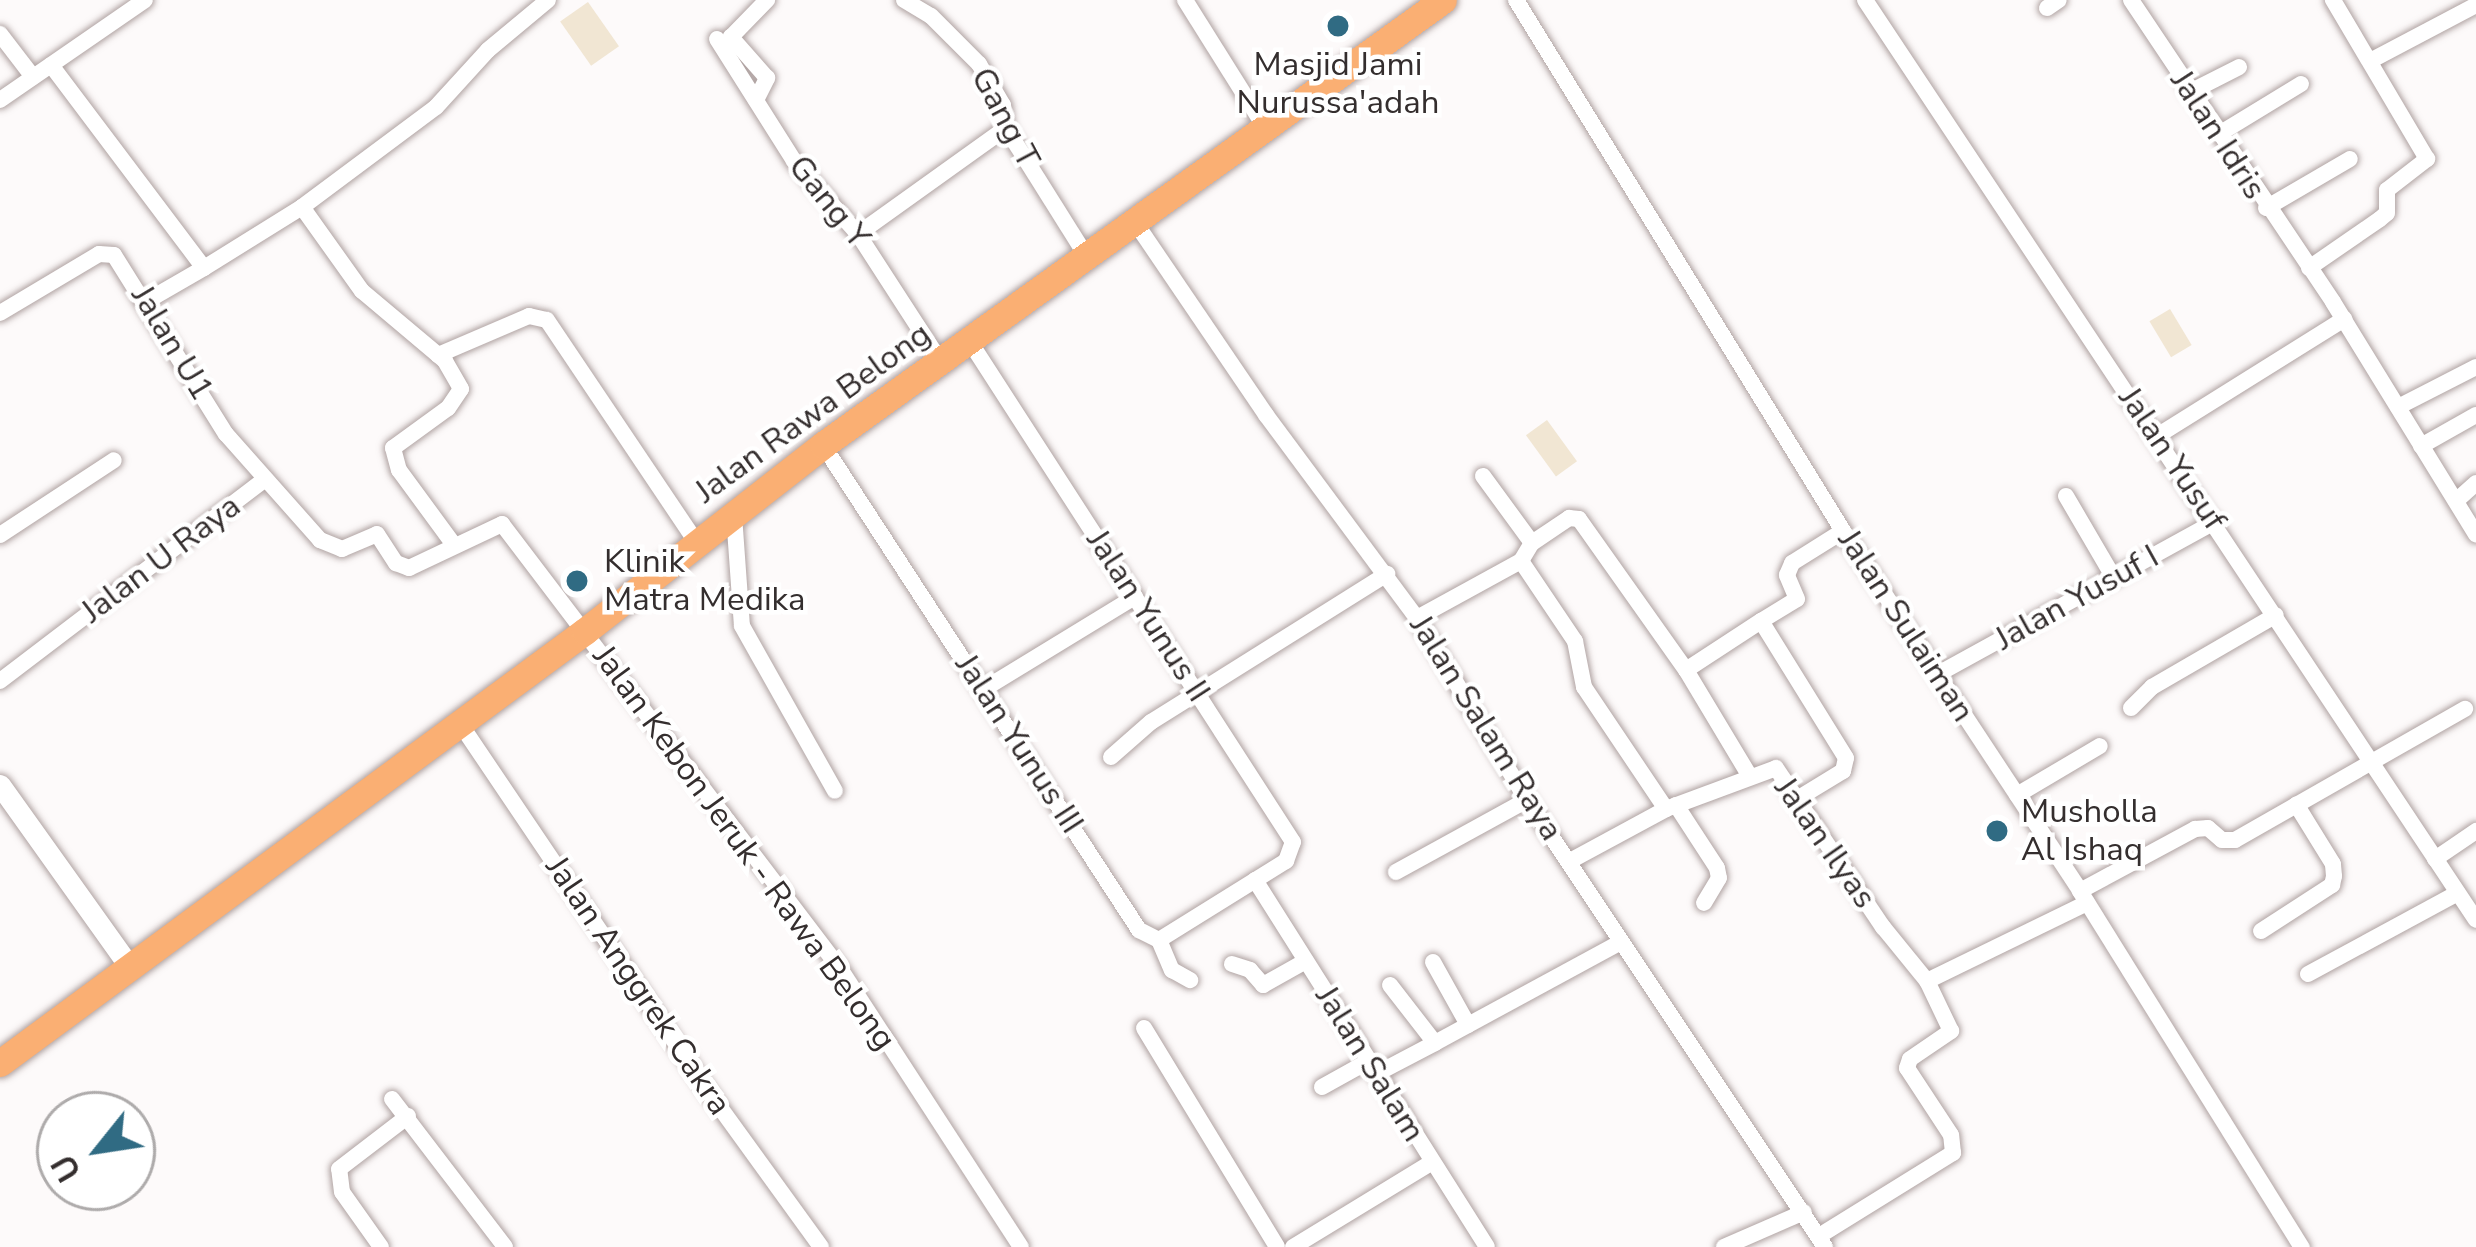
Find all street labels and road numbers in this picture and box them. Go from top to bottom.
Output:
street label: Gang T [962,61,1048,175]
street label: Jalan Idris [2162,63,2274,207]
street label: Gang Y [780,148,878,256]
street label: Jalan U1 [122,279,222,407]
street label: Jalan Rawa Belong [688,314,938,512]
street label: Jalan Yusuf [2110,380,2234,538]
street label: Jalan U Raya [74,486,248,632]
street label: Jalan Yunus II [1078,523,1218,709]
street label: Jalan Sulaiman [1829,523,1983,729]
street label: Jalan Yusuf I [1988,537,2166,659]
street label: Jalan Salam Raya [1401,608,1571,848]
street label: Jalan Kebon Jeruk - Rawa Belong [584,638,904,1058]
street label: Jalan Yunus III [946,647,1092,841]
street label: Jalan Ilyas [1766,770,1884,916]
street label: Jalan Anggrek Cakra [537,849,739,1123]
street label: Jalan Salam [1307,979,1433,1149]

